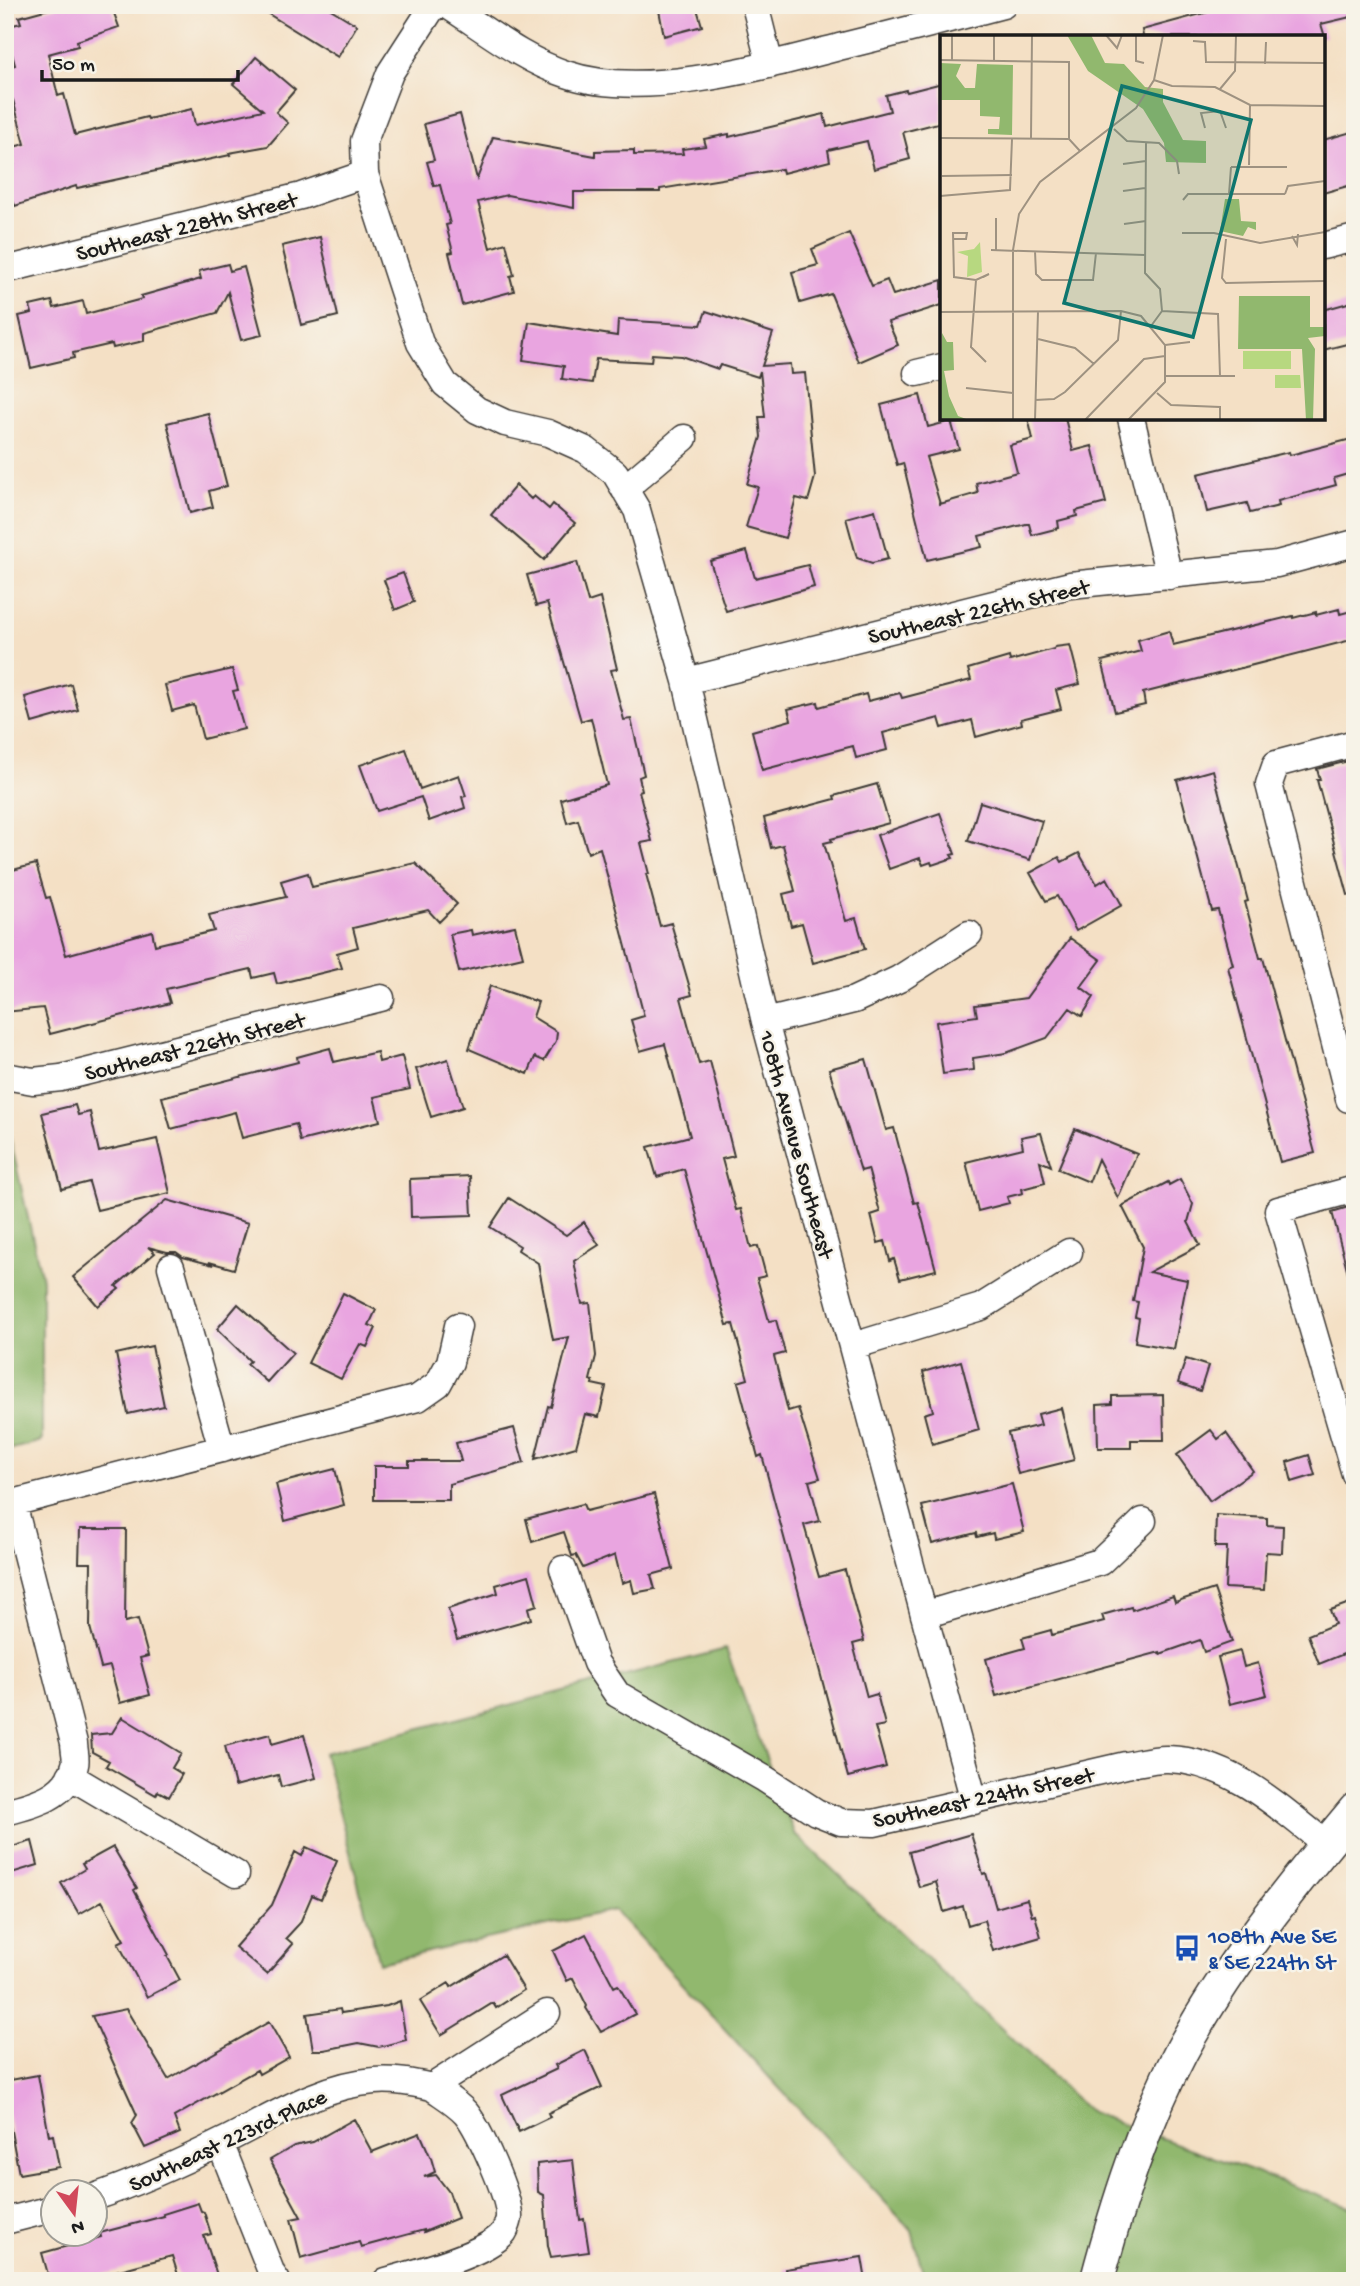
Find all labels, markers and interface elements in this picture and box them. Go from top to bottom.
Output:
inset map [940,35,1325,420]
scale bar [42,38,238,82]
text: 50 m [52,54,95,79]
street label: Southeast 228th Street [74,187,302,269]
street label: Southeast 226th Street [866,574,1093,652]
street label: Southeast 226th Street [82,1008,309,1089]
street label: 108th Avenue Southeast [751,1027,838,1263]
street label: Southeast 224th Street [871,1762,1098,1836]
place label: 108th Ave SE & SE 224th St [1207,1925,1338,1978]
bus stop icon: 108th Ave SE & SE 224th St [1172,1933,1202,1963]
street label: Southeast 223rd Place [125,2084,333,2200]
north arrow [38,2178,108,2248]
text: N [69,2213,86,2239]

